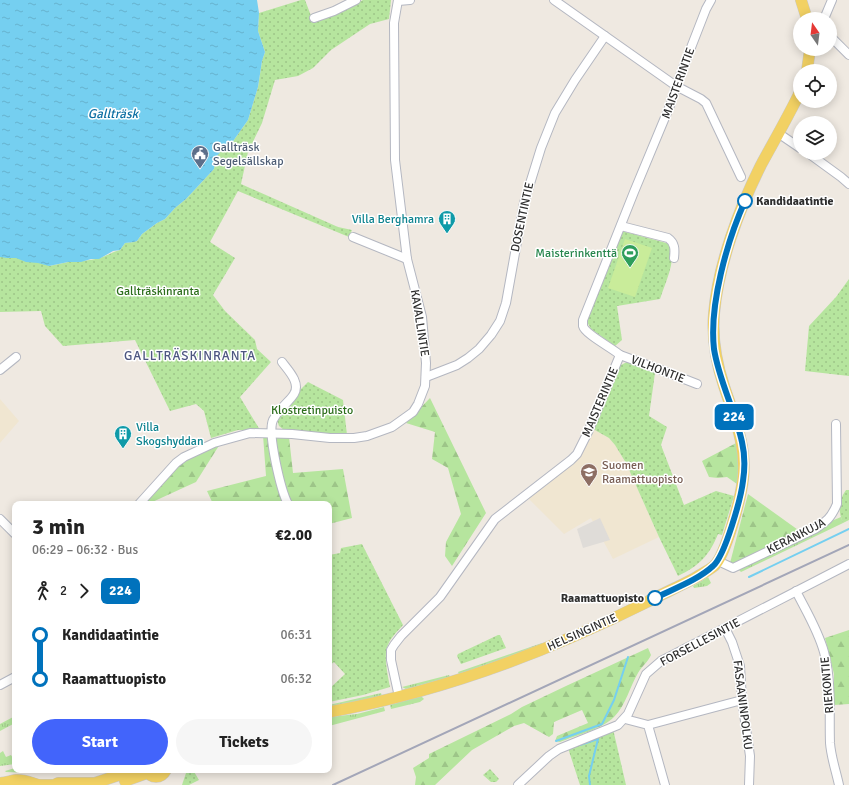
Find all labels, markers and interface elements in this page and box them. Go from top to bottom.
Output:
north arrow [793,12,837,56]
map controls [793,12,837,160]
street label: MAISTERINTIE [659,45,698,121]
button: locate [793,64,837,108]
water label: Gallträsk [88,106,140,122]
button: layers [793,116,837,160]
place label: Gallträsk Segelsällskap [213,140,284,169]
public building icon: Gallträsk Segelsällskap [190,144,210,169]
street label: DOSENTINTIE [508,181,537,253]
marker: Kandidaatintie [737,193,753,209]
place label: Kandidaatintie [756,194,834,209]
building icon: Villa Berghamra [437,209,457,234]
place label: Villa Berghamra [352,212,434,227]
sports icon: Maisterinkenttä [620,243,640,268]
place label: Maisterinkenttä [535,246,617,261]
park label: Gallträskinranta [116,284,200,299]
street label: KAVALLINTIE [407,288,432,358]
district label: GALLTRÄSKINRANTA [124,347,256,364]
street label: VILHONTIE [629,352,687,387]
street label: MAISTERINTIE [579,365,622,440]
park label: Klostretinpuisto [271,403,353,418]
line badge: 224 [711,404,757,430]
text: 224 [723,408,745,425]
place label: Villa Skogshyddan [136,420,203,449]
building icon: Villa Skogshyddan [113,424,133,449]
place label: Suomen Raamattuopisto [602,458,683,487]
school or university icon: Suomen Raamattuopisto [579,462,599,487]
text: 3 min [32,513,85,540]
street label: KERANKUJA [764,515,829,558]
text: €2.00 [275,526,312,544]
text: 06:29 – 06:32 · Bus [32,542,138,558]
icon: walk [32,580,54,602]
icon: forward [73,580,95,602]
text: 224 [109,582,132,599]
text: 2 [60,583,67,599]
marker: Raamattuopisto [647,590,663,606]
place label: Raamattuopisto [561,591,644,606]
street label: HELSINGINTIE [545,610,620,655]
street label: FORSELLESINTIE [658,615,743,670]
text: Kandidaatintie [62,626,159,644]
text: 06:31 [280,627,312,643]
street label: RIEKONTIE [818,656,837,714]
street label: FASAANINPOLKU [730,659,755,751]
text: Raamattuopisto [62,670,166,688]
text: 06:32 [280,671,312,687]
button: Start [32,719,168,765]
button: Tickets [176,719,312,765]

